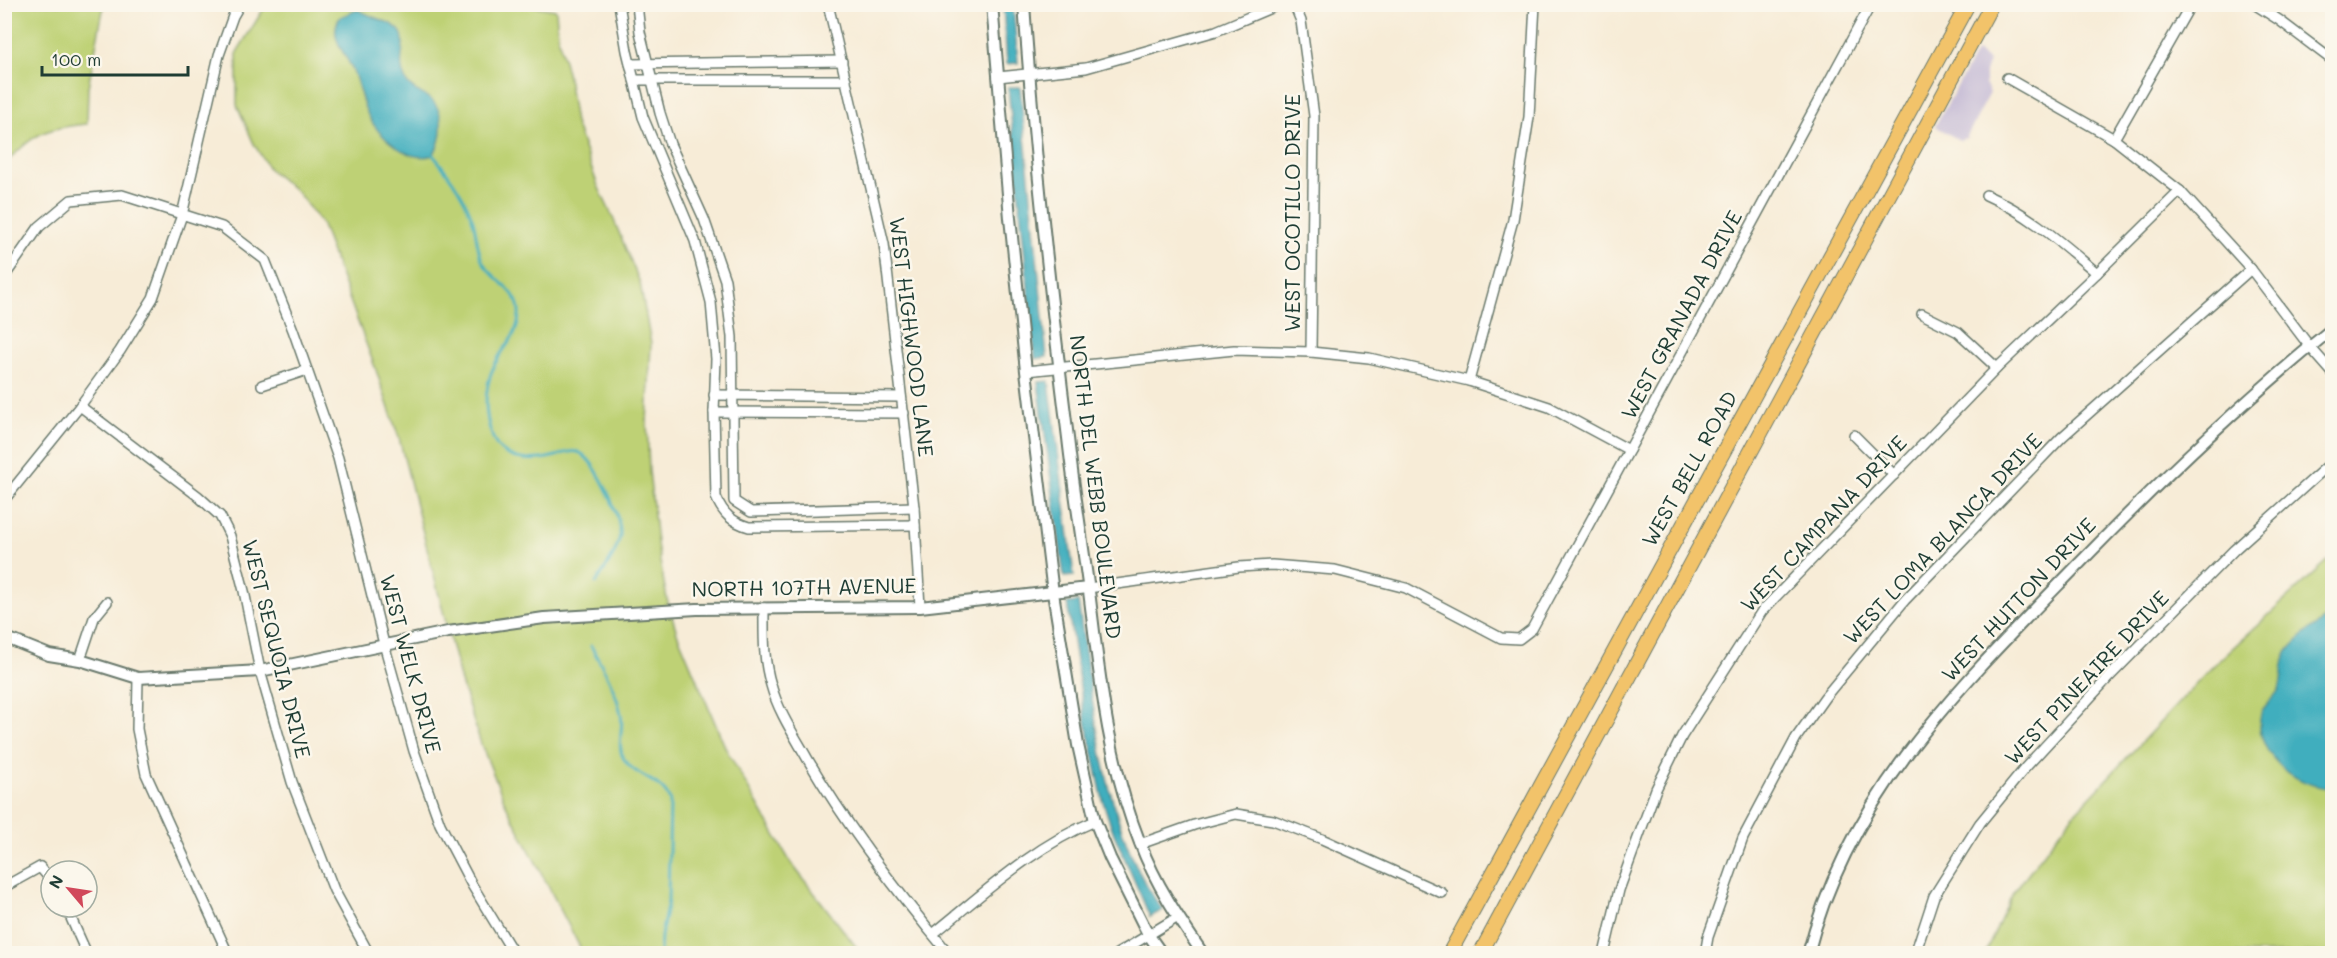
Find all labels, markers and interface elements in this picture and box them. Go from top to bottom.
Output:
scale bar [42,39,188,77]
text: 100 m [51,47,101,71]
street label: WEST OCOTILLO DRIVE [1278,94,1305,332]
street label: WEST GRANADA DRIVE [1614,205,1747,423]
street label: WEST HIGHWOOD LANE [884,215,941,458]
street label: NORTH DEL WEBB BOULEVARD [1064,333,1129,640]
street label: WEST BELL ROAD [1635,386,1743,551]
street label: WEST LOMA BLANCA DRIVE [1837,427,2047,649]
street label: WEST CAMPANA DRIVE [1734,429,1912,617]
street label: WEST HUTTON DRIVE [1935,511,2101,687]
street label: WEST SEQUOIA DRIVE [237,536,318,761]
street label: WEST WELK DRIVE [375,571,448,756]
street label: NORTH 107TH AVENUE [691,571,917,602]
street label: WEST PINEAIRE DRIVE [1998,584,2174,770]
north arrow [39,859,99,919]
text: N [43,871,68,892]

